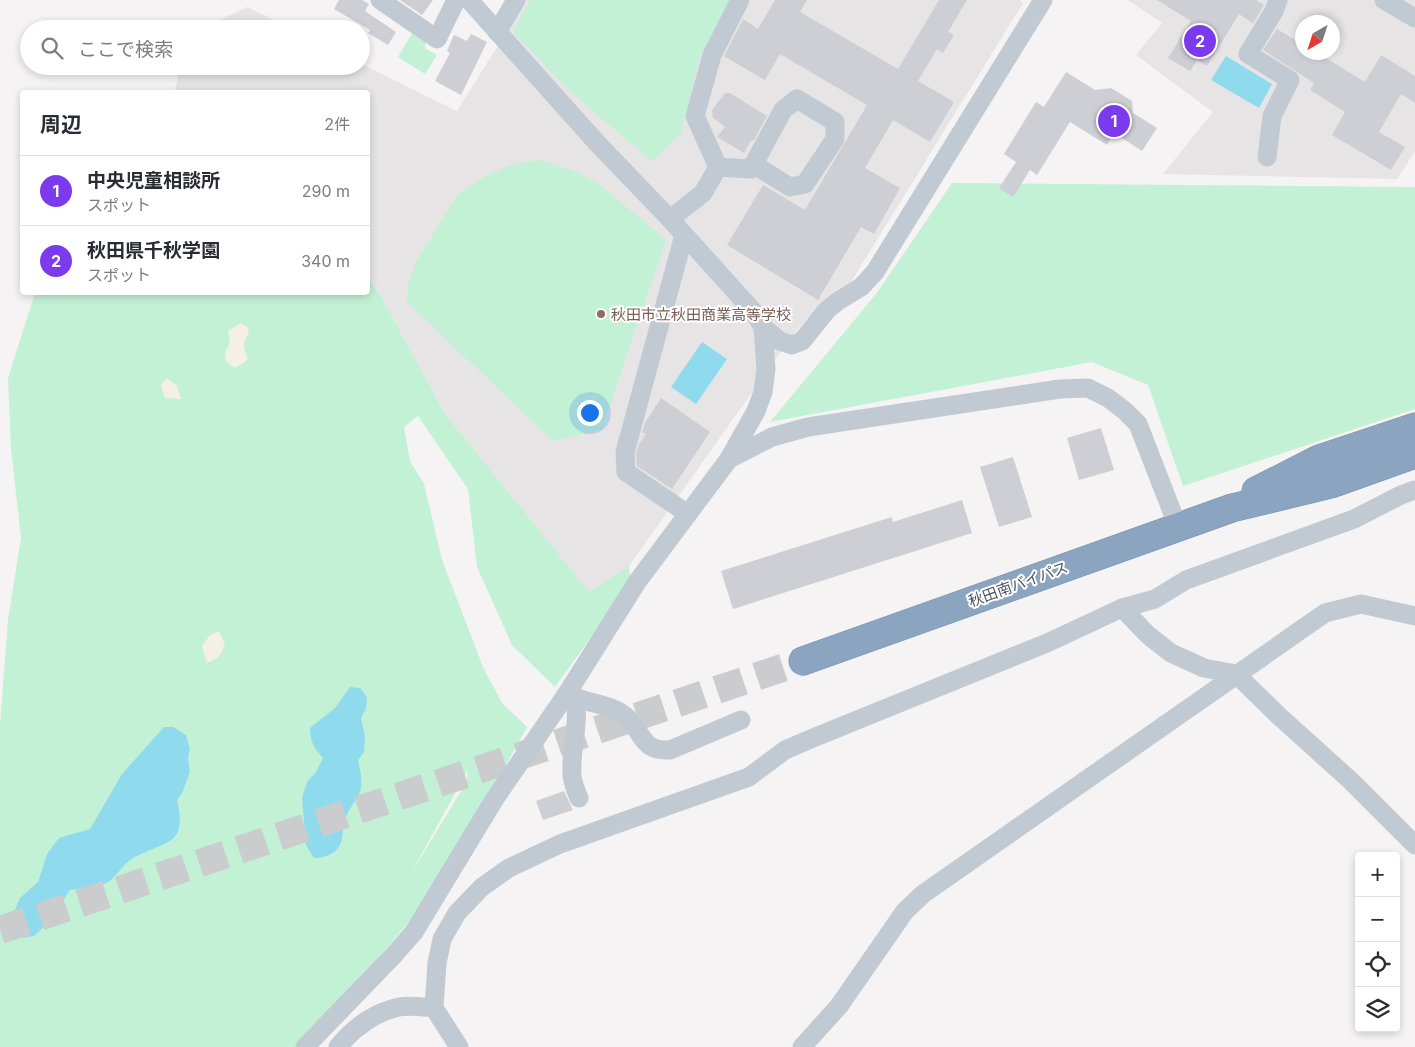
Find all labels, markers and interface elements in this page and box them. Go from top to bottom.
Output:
north arrow [1295,15,1340,60]
search box [20,20,370,75]
pin: 2 [1184,22,1216,60]
icon: search [38,34,66,62]
text: ここで検索 [78,38,173,61]
pin: 1 [1098,102,1130,140]
text: 周辺 [40,112,82,137]
text: 2件 [324,114,350,134]
text: 中央児童相談所 [87,169,220,192]
text: 1 [53,181,59,201]
text: 290 m [302,181,350,201]
text: スポット [87,195,151,215]
text: 秋田県千秋学園 [87,239,220,262]
text: 2 [51,251,61,271]
text: 340 m [301,251,350,271]
text: スポット [87,265,151,285]
place label: 秋田市立秋田商業高等学校 [611,305,791,324]
marker: 秋田市立秋田商業高等学校 [595,308,607,320]
your location [577,400,603,426]
street label: 秋田南バイパス [966,557,1070,611]
map controls [1355,852,1400,1032]
button: + [1355,852,1400,897]
button: − [1355,897,1400,942]
button: locate [1355,942,1400,987]
button: layers [1355,987,1400,1032]

